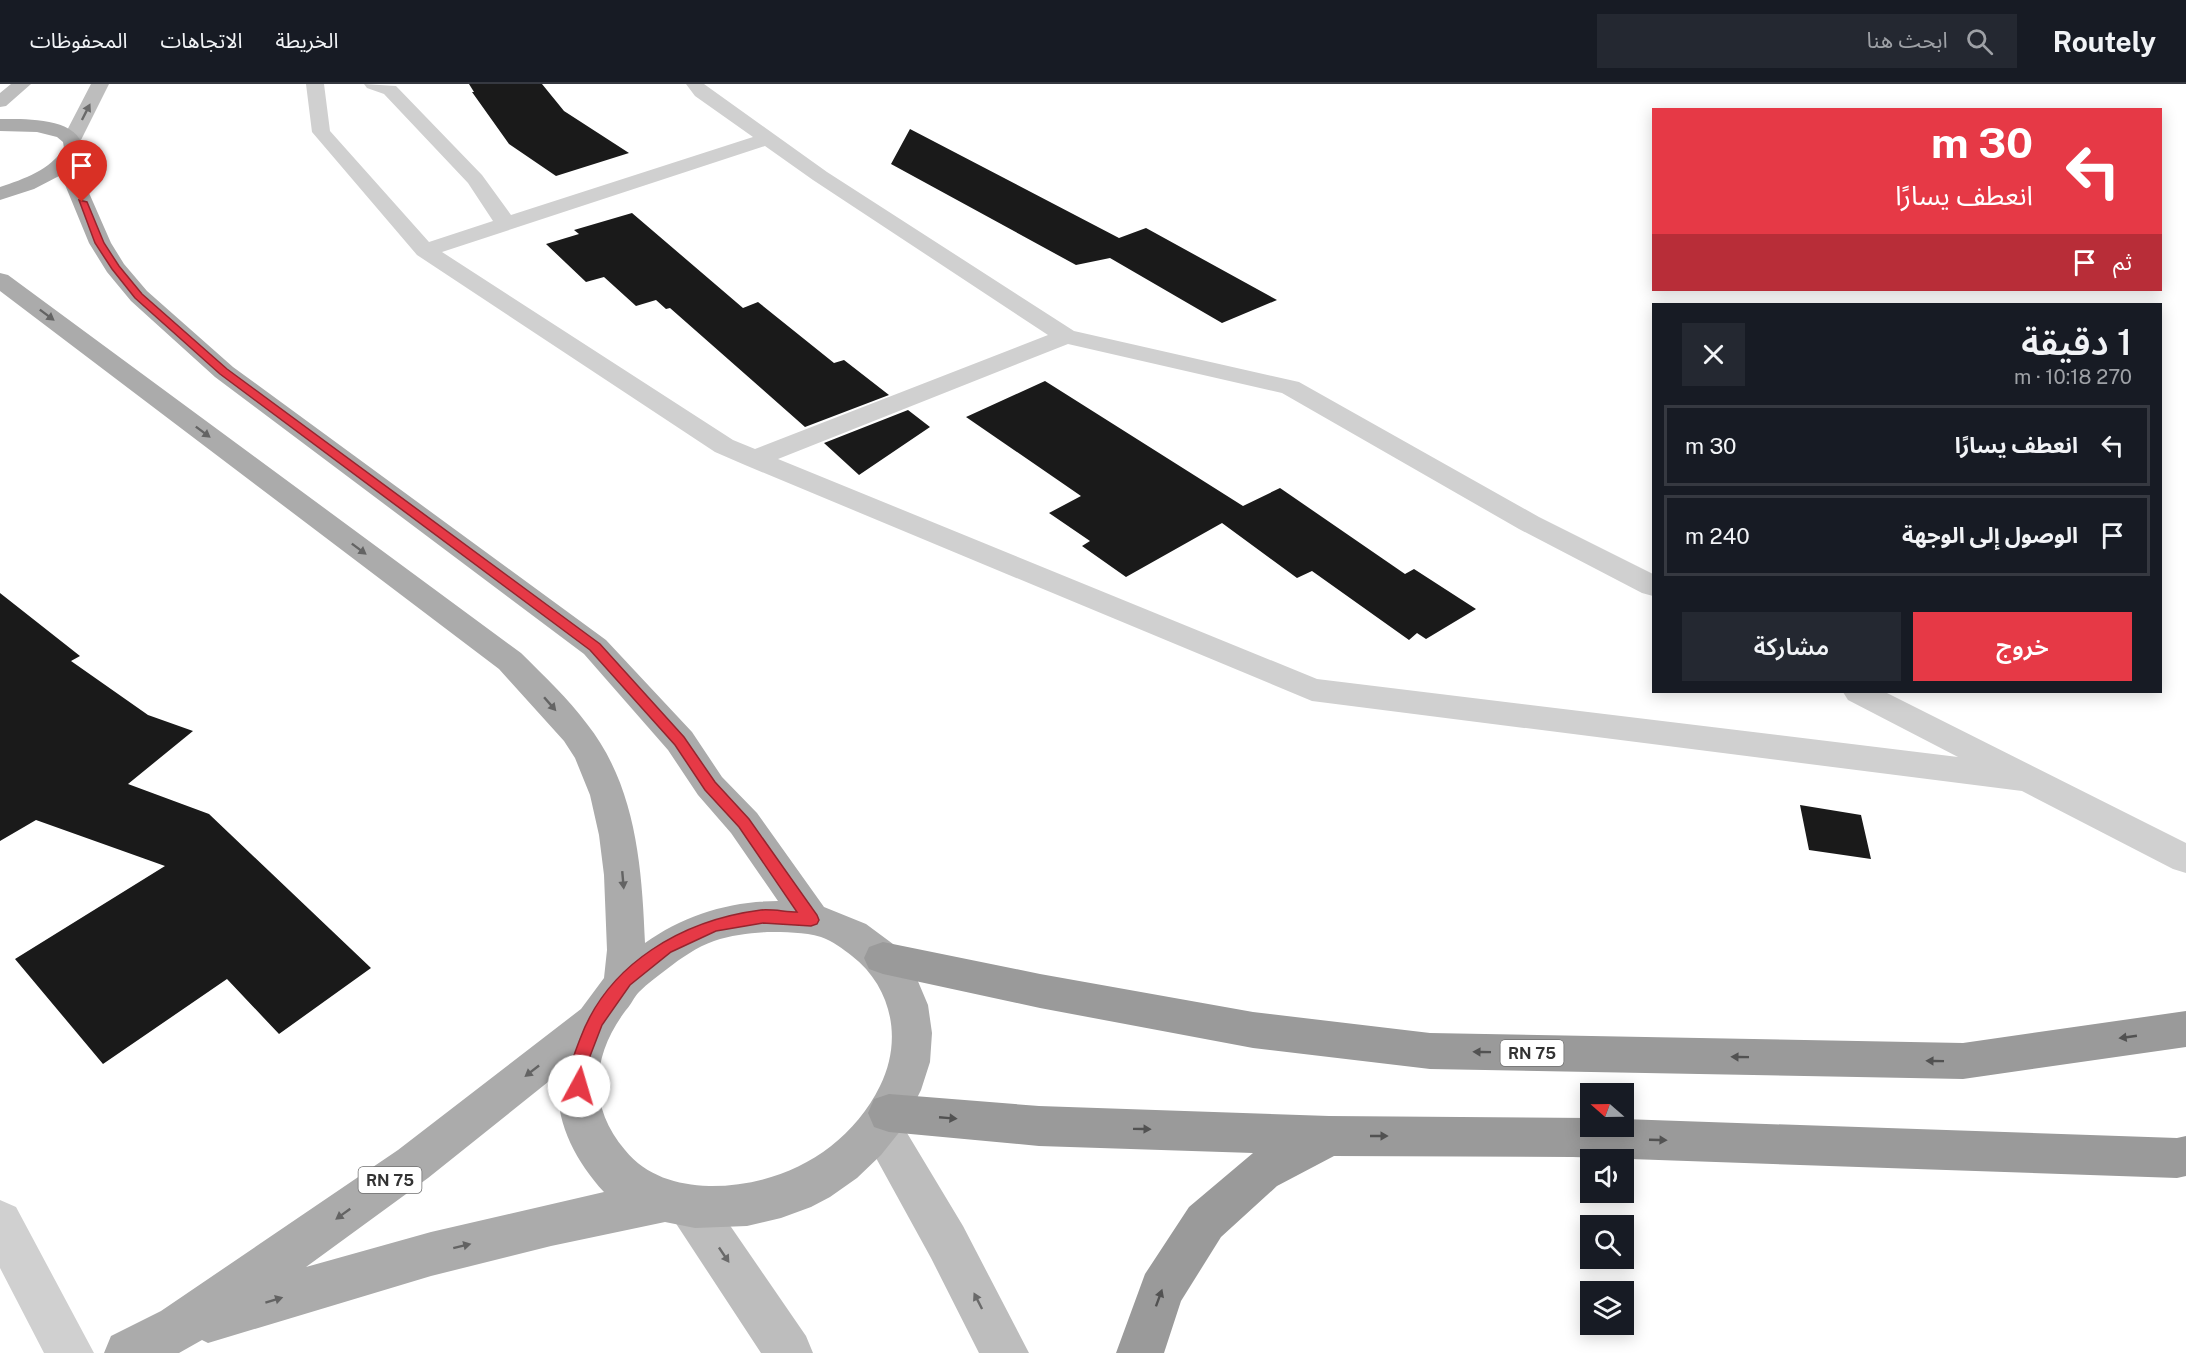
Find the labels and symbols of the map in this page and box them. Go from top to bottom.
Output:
one-way arrow [81,103,91,120]
pin [56,140,107,202]
one-way arrow [39,309,54,321]
one-way arrow [195,426,210,438]
one-way arrow [352,542,367,554]
one-way arrow [543,696,556,711]
one-way arrow [618,870,628,889]
one-way arrow [2118,1033,2137,1042]
road number: RN 75 [1500,1040,1564,1066]
one-way arrow [1472,1047,1491,1057]
one-way arrow [1730,1052,1749,1062]
position arrow [547,1054,611,1118]
one-way arrow [1925,1056,1944,1065]
one-way arrow [524,1065,540,1078]
north arrow [1580,1083,1634,1137]
one-way arrow [938,1114,957,1123]
one-way arrow [1133,1124,1152,1134]
one-way arrow [1370,1131,1389,1141]
one-way arrow [1649,1135,1668,1144]
road number: RN 75 [358,1167,422,1193]
one-way arrow [335,1208,351,1220]
one-way arrow [452,1241,471,1251]
one-way arrow [718,1247,729,1263]
one-way arrow [1154,1288,1164,1306]
one-way arrow [973,1293,983,1310]
one-way arrow [265,1295,283,1304]

